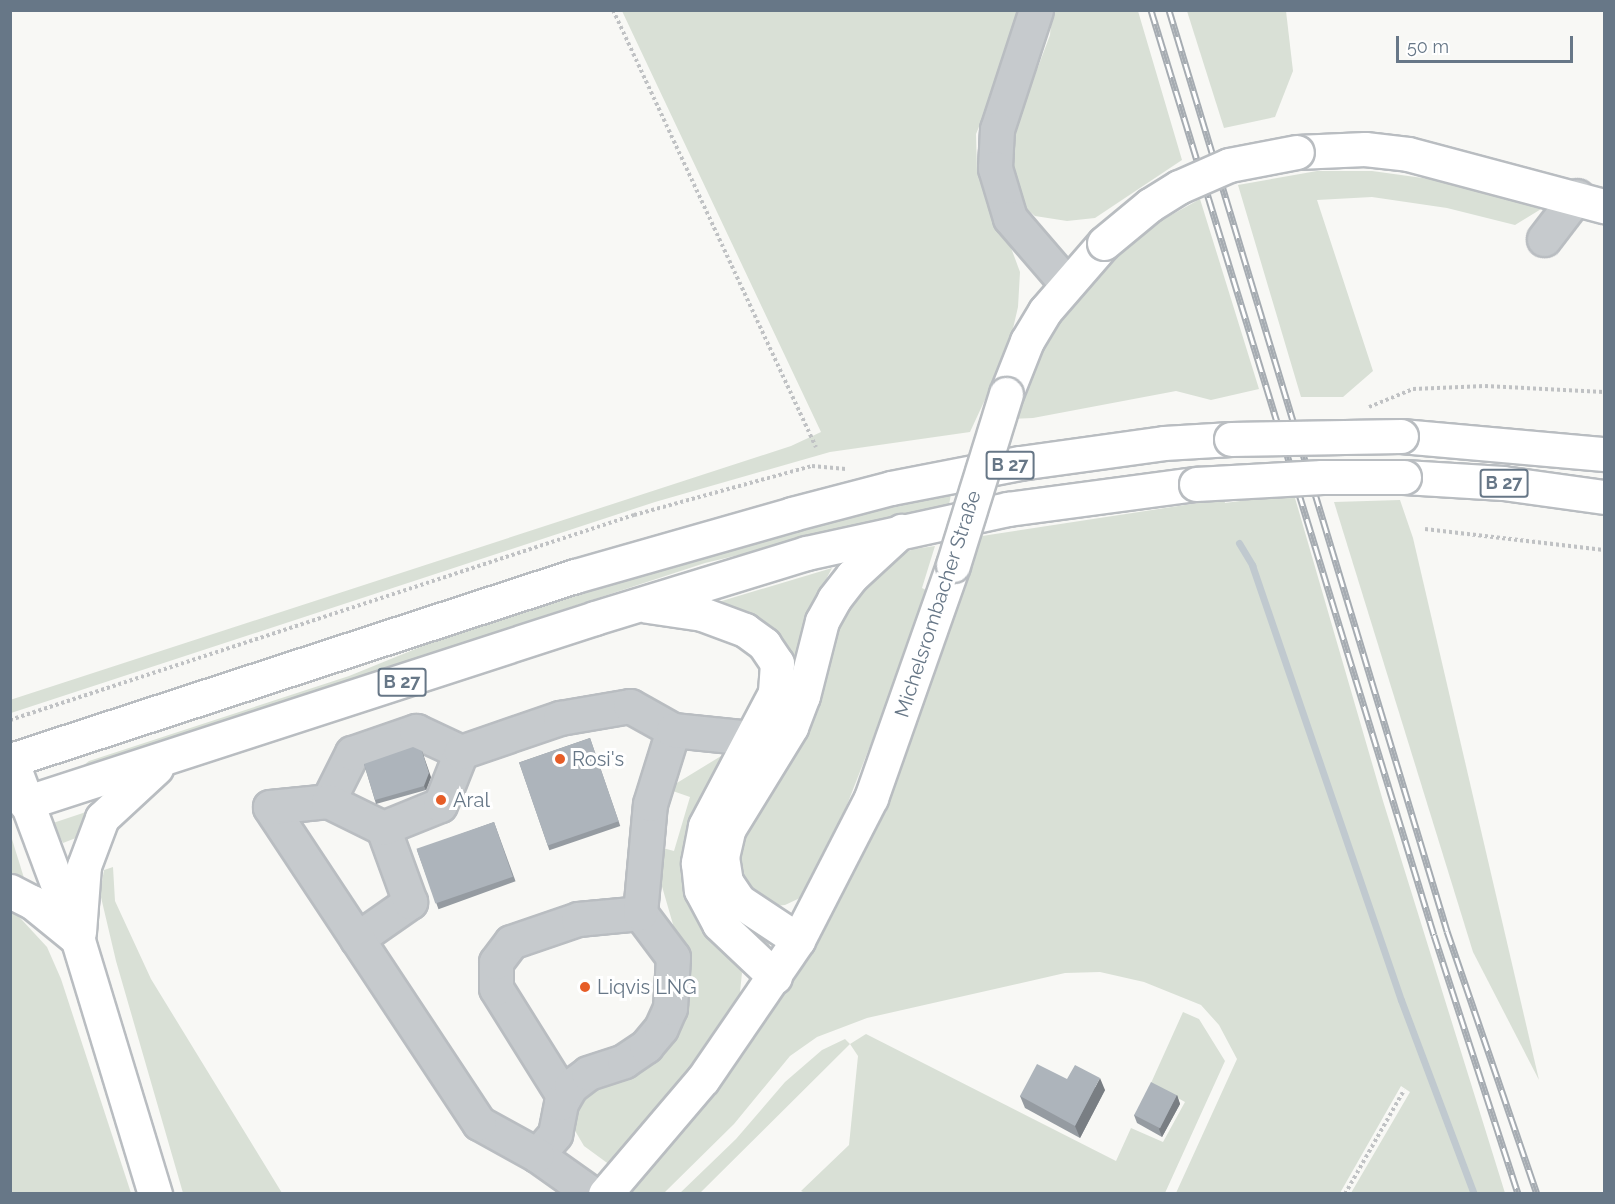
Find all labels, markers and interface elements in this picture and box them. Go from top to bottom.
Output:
scale bar [1399,24,1576,62]
text: 50 m [1407,36,1449,57]
road number: B 27 [984,450,1036,480]
road number: B 27 [1478,468,1530,498]
street label: Michelsrombacher Straße [890,487,986,721]
road number: B 27 [376,667,428,697]
place label: Rosi's [572,747,624,771]
marker: Rosi's [553,752,567,766]
place label: Aral [453,788,490,812]
marker: Aral [434,793,448,807]
place label: Liqvis LNG [597,975,697,999]
marker: Liqvis LNG [578,980,592,994]

